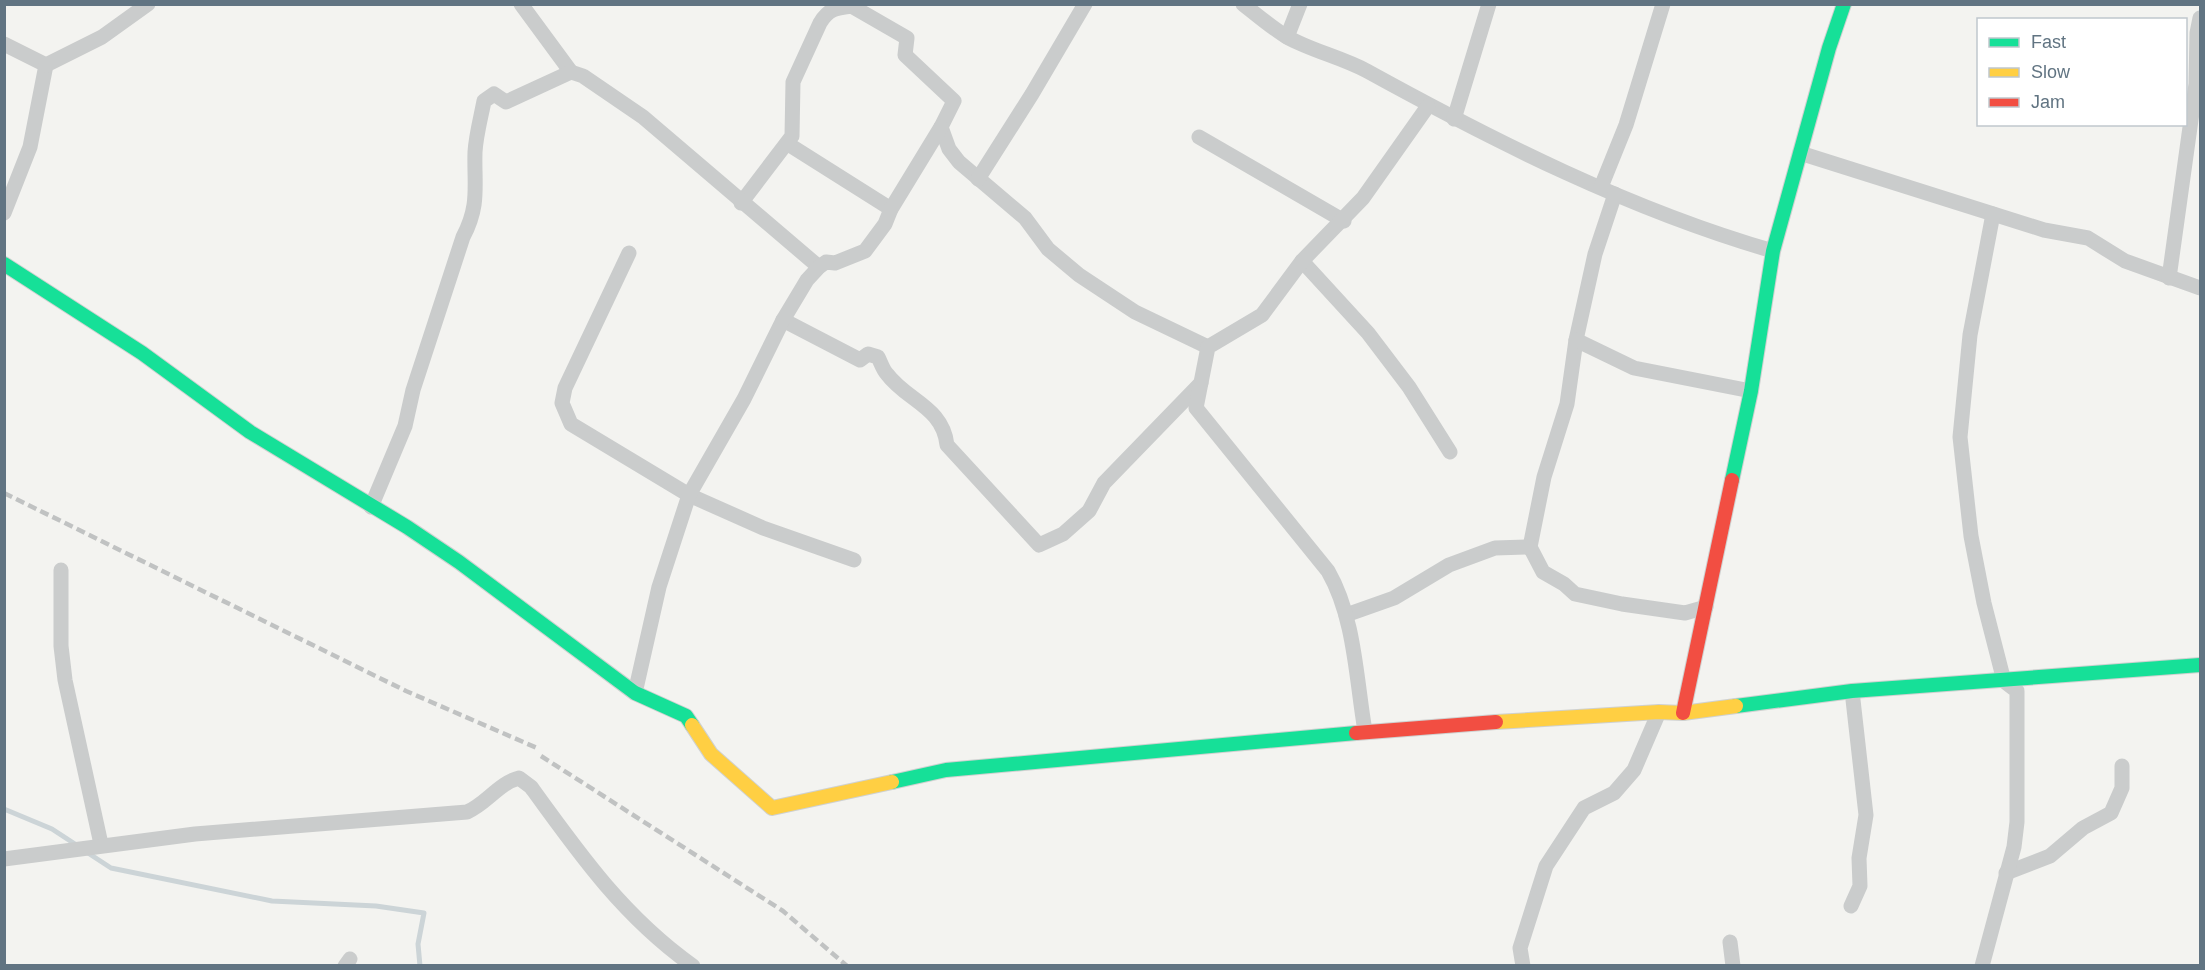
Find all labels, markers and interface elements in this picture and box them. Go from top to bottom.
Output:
legend [1977,18,2187,126]
text: Fast [2031,32,2066,52]
text: Slow [2031,62,2071,82]
text: Jam [2031,92,2065,112]

